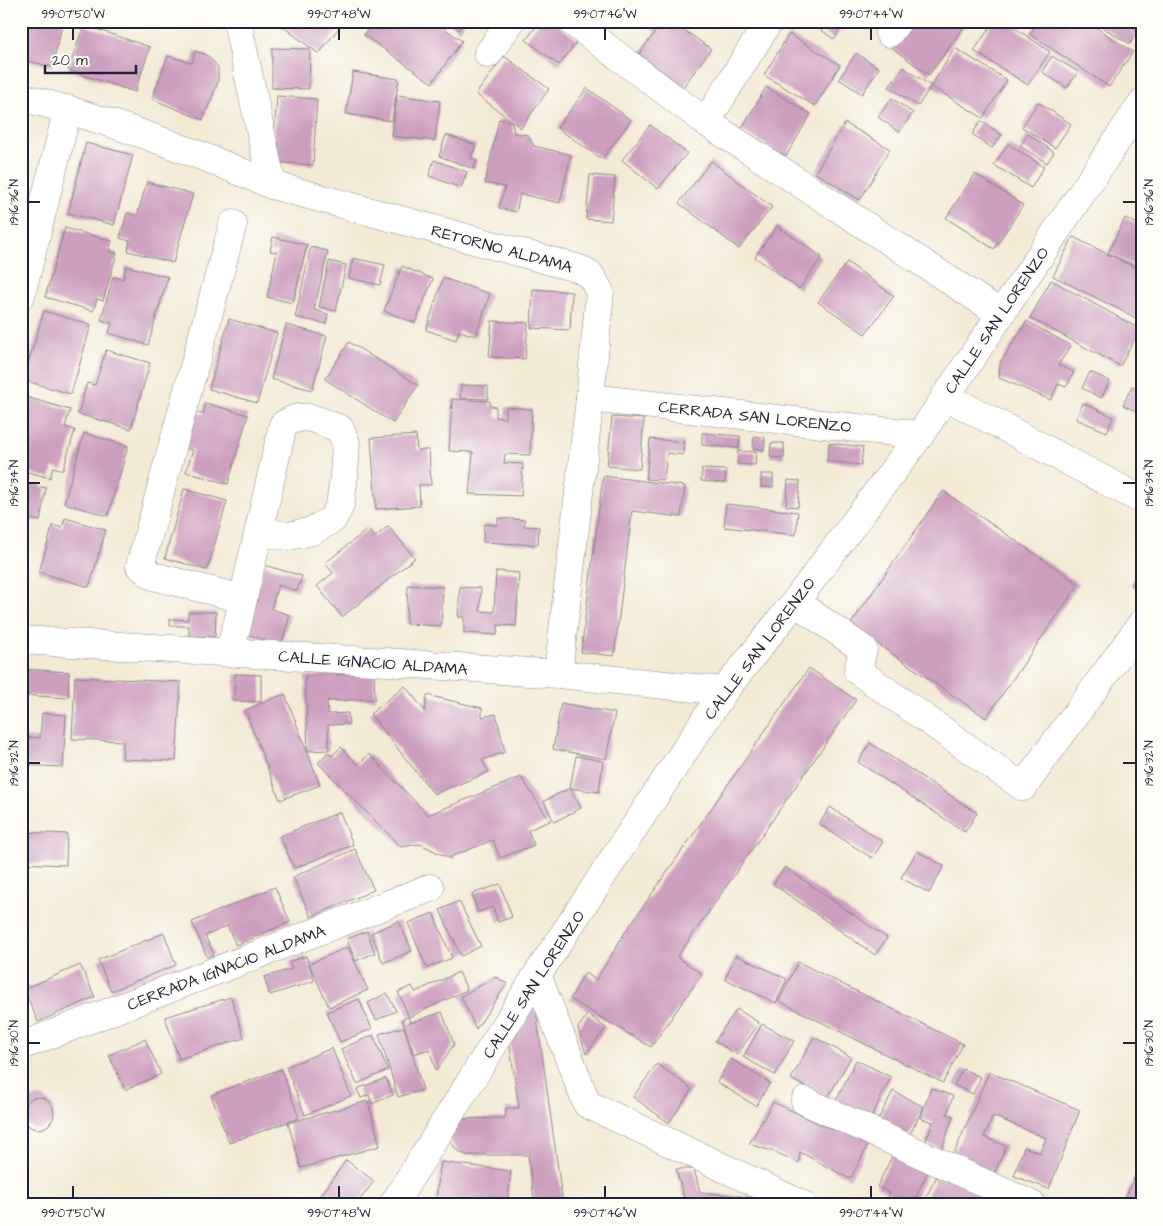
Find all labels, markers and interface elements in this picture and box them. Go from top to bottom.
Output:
text: 99°07'50"W [41,6,105,23]
text: 99°07'48"W [307,6,371,23]
text: 99°07'46"W [573,6,637,23]
text: 99°07'44"W [839,6,904,23]
scale bar [45,42,136,74]
text: 20 m [52,50,88,71]
text: 19°16'36"N [6,179,23,225]
text: 19°16'36"N [1141,179,1158,225]
street label: RETORNO ALDAMA [429,220,575,278]
street label: CALLE SAN LORENZO [939,243,1054,398]
street label: CERRADA SAN LORENZO [657,396,853,438]
text: 19°16'34"N [6,459,23,506]
text: 19°16'34"N [1141,459,1158,506]
street label: CALLE SAN LORENZO [699,573,821,724]
street label: CALLE IGNACIO ALDAMA [278,645,468,681]
text: 19°16'32"N [6,740,23,786]
text: 19°16'32"N [1141,740,1158,786]
street label: CALLE SAN LORENZO [478,906,590,1063]
street label: CERRADA IGNACIO ALDAMA [124,920,329,1016]
text: 19°16'30"N [6,1020,23,1066]
text: 19°16'30"N [1141,1020,1158,1066]
text: 99°07'50"W [41,1205,105,1222]
text: 99°07'48"W [307,1205,371,1222]
text: 99°07'46"W [573,1205,637,1222]
text: 99°07'44"W [839,1205,904,1222]

